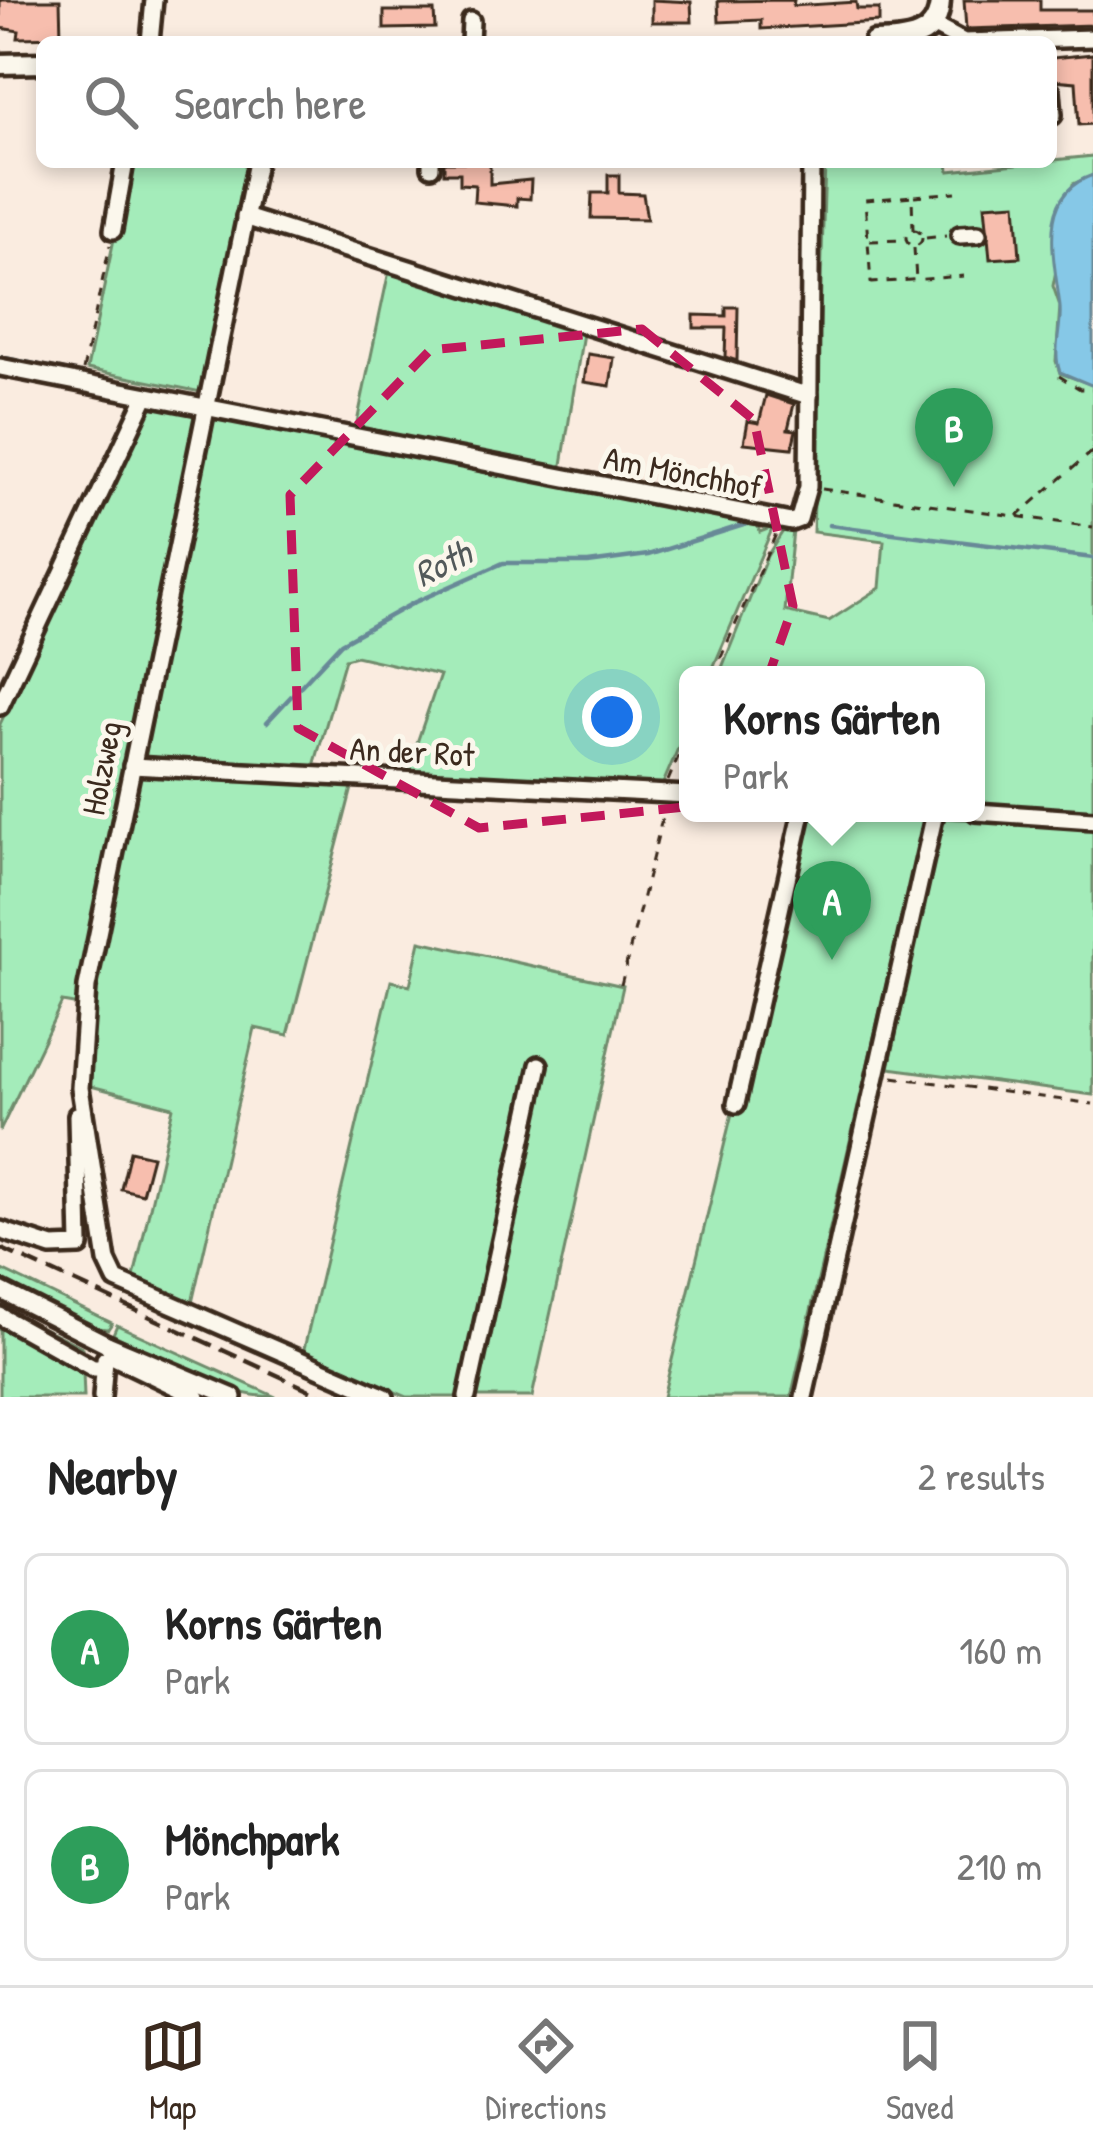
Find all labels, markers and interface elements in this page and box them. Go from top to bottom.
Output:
search box [36,36,1057,168]
icon: search [78,69,144,135]
text: Search here [174,72,366,133]
pin: B [915,388,993,487]
street label: Am Mönchhof [600,435,766,509]
water label: Roth [405,526,481,598]
popup [679,666,985,822]
your location [582,687,642,747]
text: Korns Gärten [723,687,941,748]
street label: Holzweg [70,717,133,819]
street label: An der Rot [349,726,476,776]
text: Park [723,748,789,801]
pin: A [793,861,871,960]
text: Nearby [48,1441,178,1510]
text: 2 results [918,1449,1045,1502]
text: Korns Gärten [165,1592,382,1653]
text: A [80,1623,100,1676]
text: 160 m [959,1623,1042,1676]
text: Park [165,1653,230,1706]
text: Mönchpark [165,1808,340,1869]
text: B [80,1839,100,1892]
text: 210 m [957,1839,1042,1892]
text: Park [165,1869,230,1922]
tab: Map [140,2013,206,2129]
tab: Directions [485,2013,607,2129]
tab: Saved [886,2013,953,2129]

